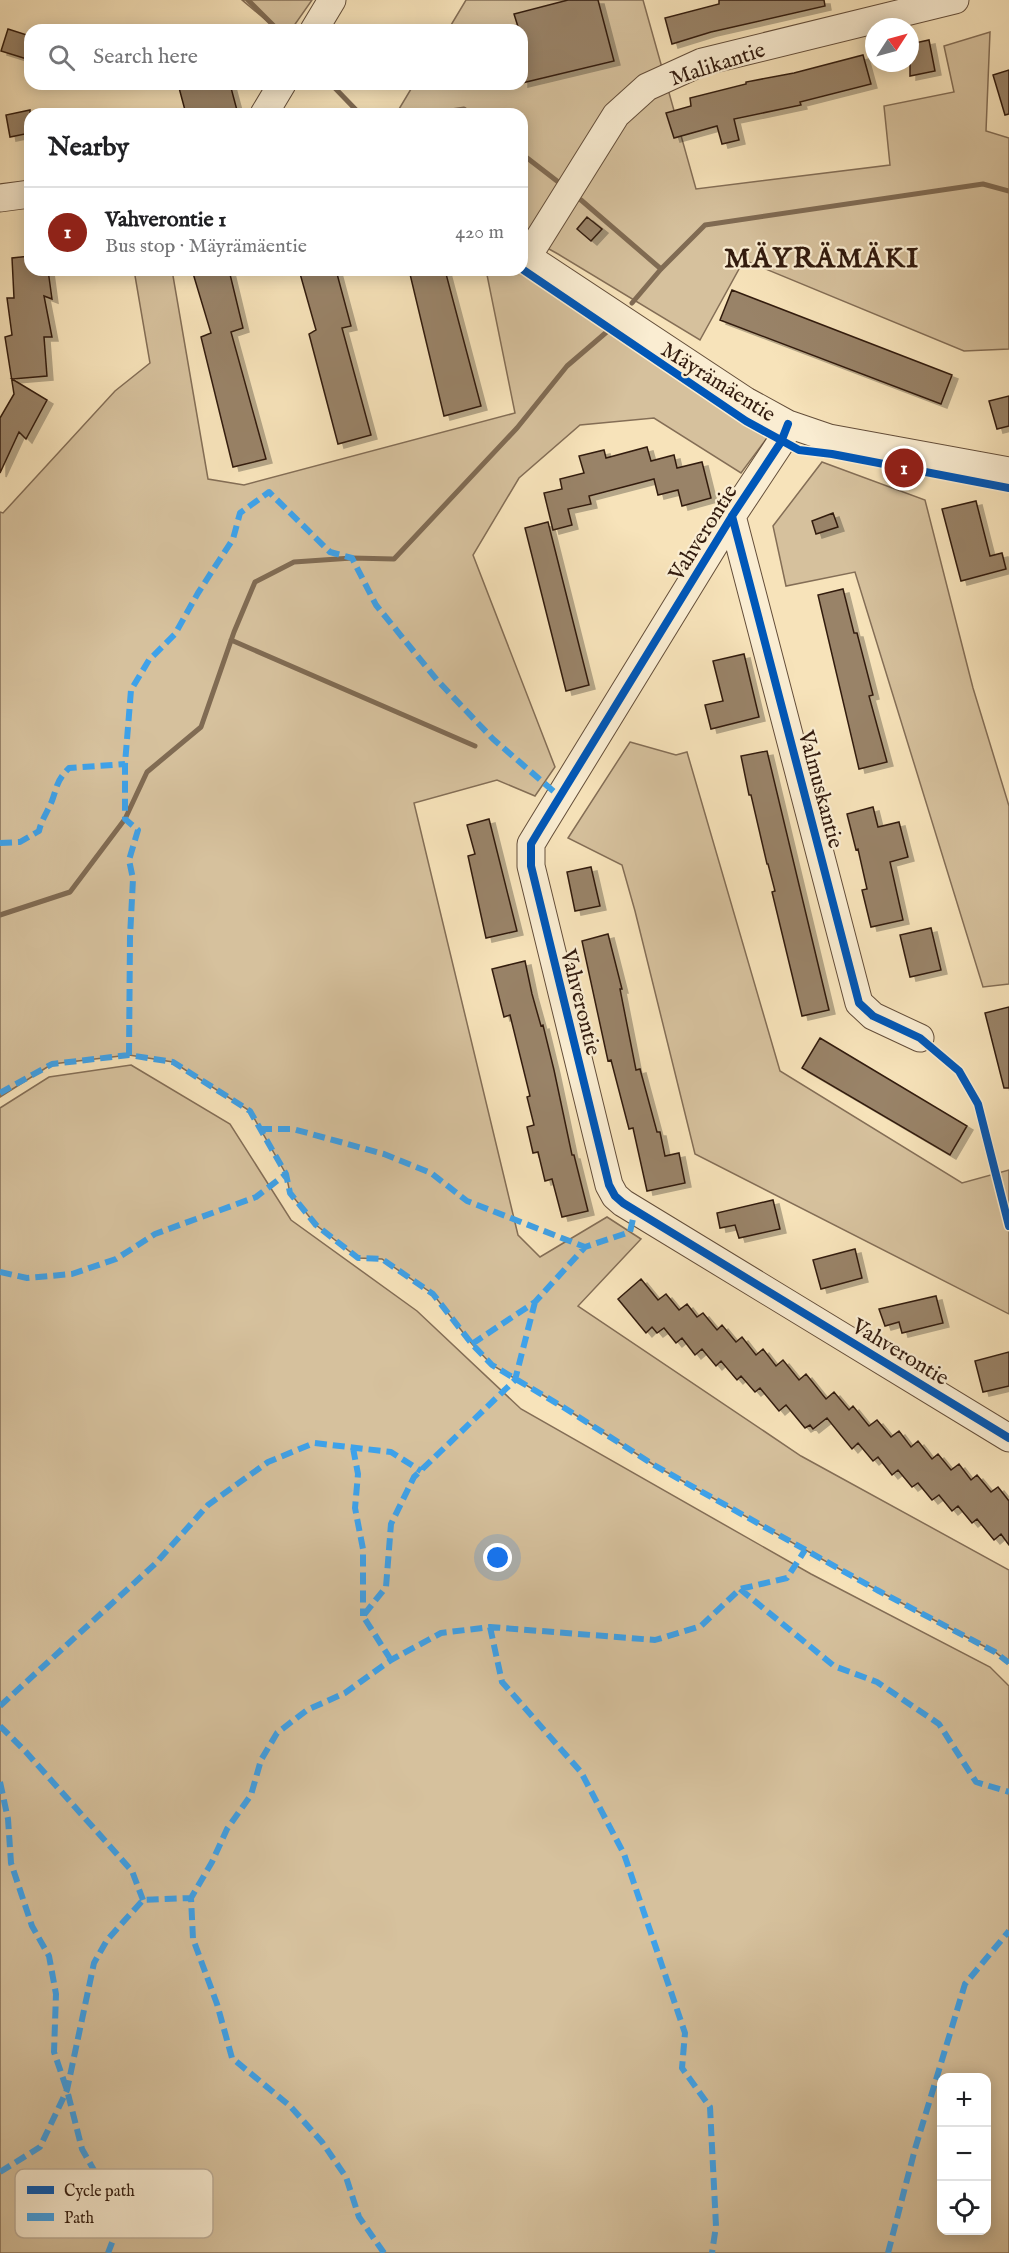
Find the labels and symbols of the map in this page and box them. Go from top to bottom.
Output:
north arrow [865,18,919,72]
street label: Malikantie [666,36,769,93]
district label: MÄYRÄMÄKI [724,241,920,277]
street label: Mäyrämäentie [655,336,781,429]
pin: 1 [884,446,924,490]
street label: Vahverontie [663,480,744,587]
street label: Valmuskantie [791,727,849,852]
street label: Vahverontie [553,945,607,1059]
street label: Vahverontie [845,1312,954,1393]
your location [483,1543,512,1572]
legend [15,2169,213,2238]
text: Cycle path [64,2182,135,2202]
text: Path [64,2209,95,2229]

